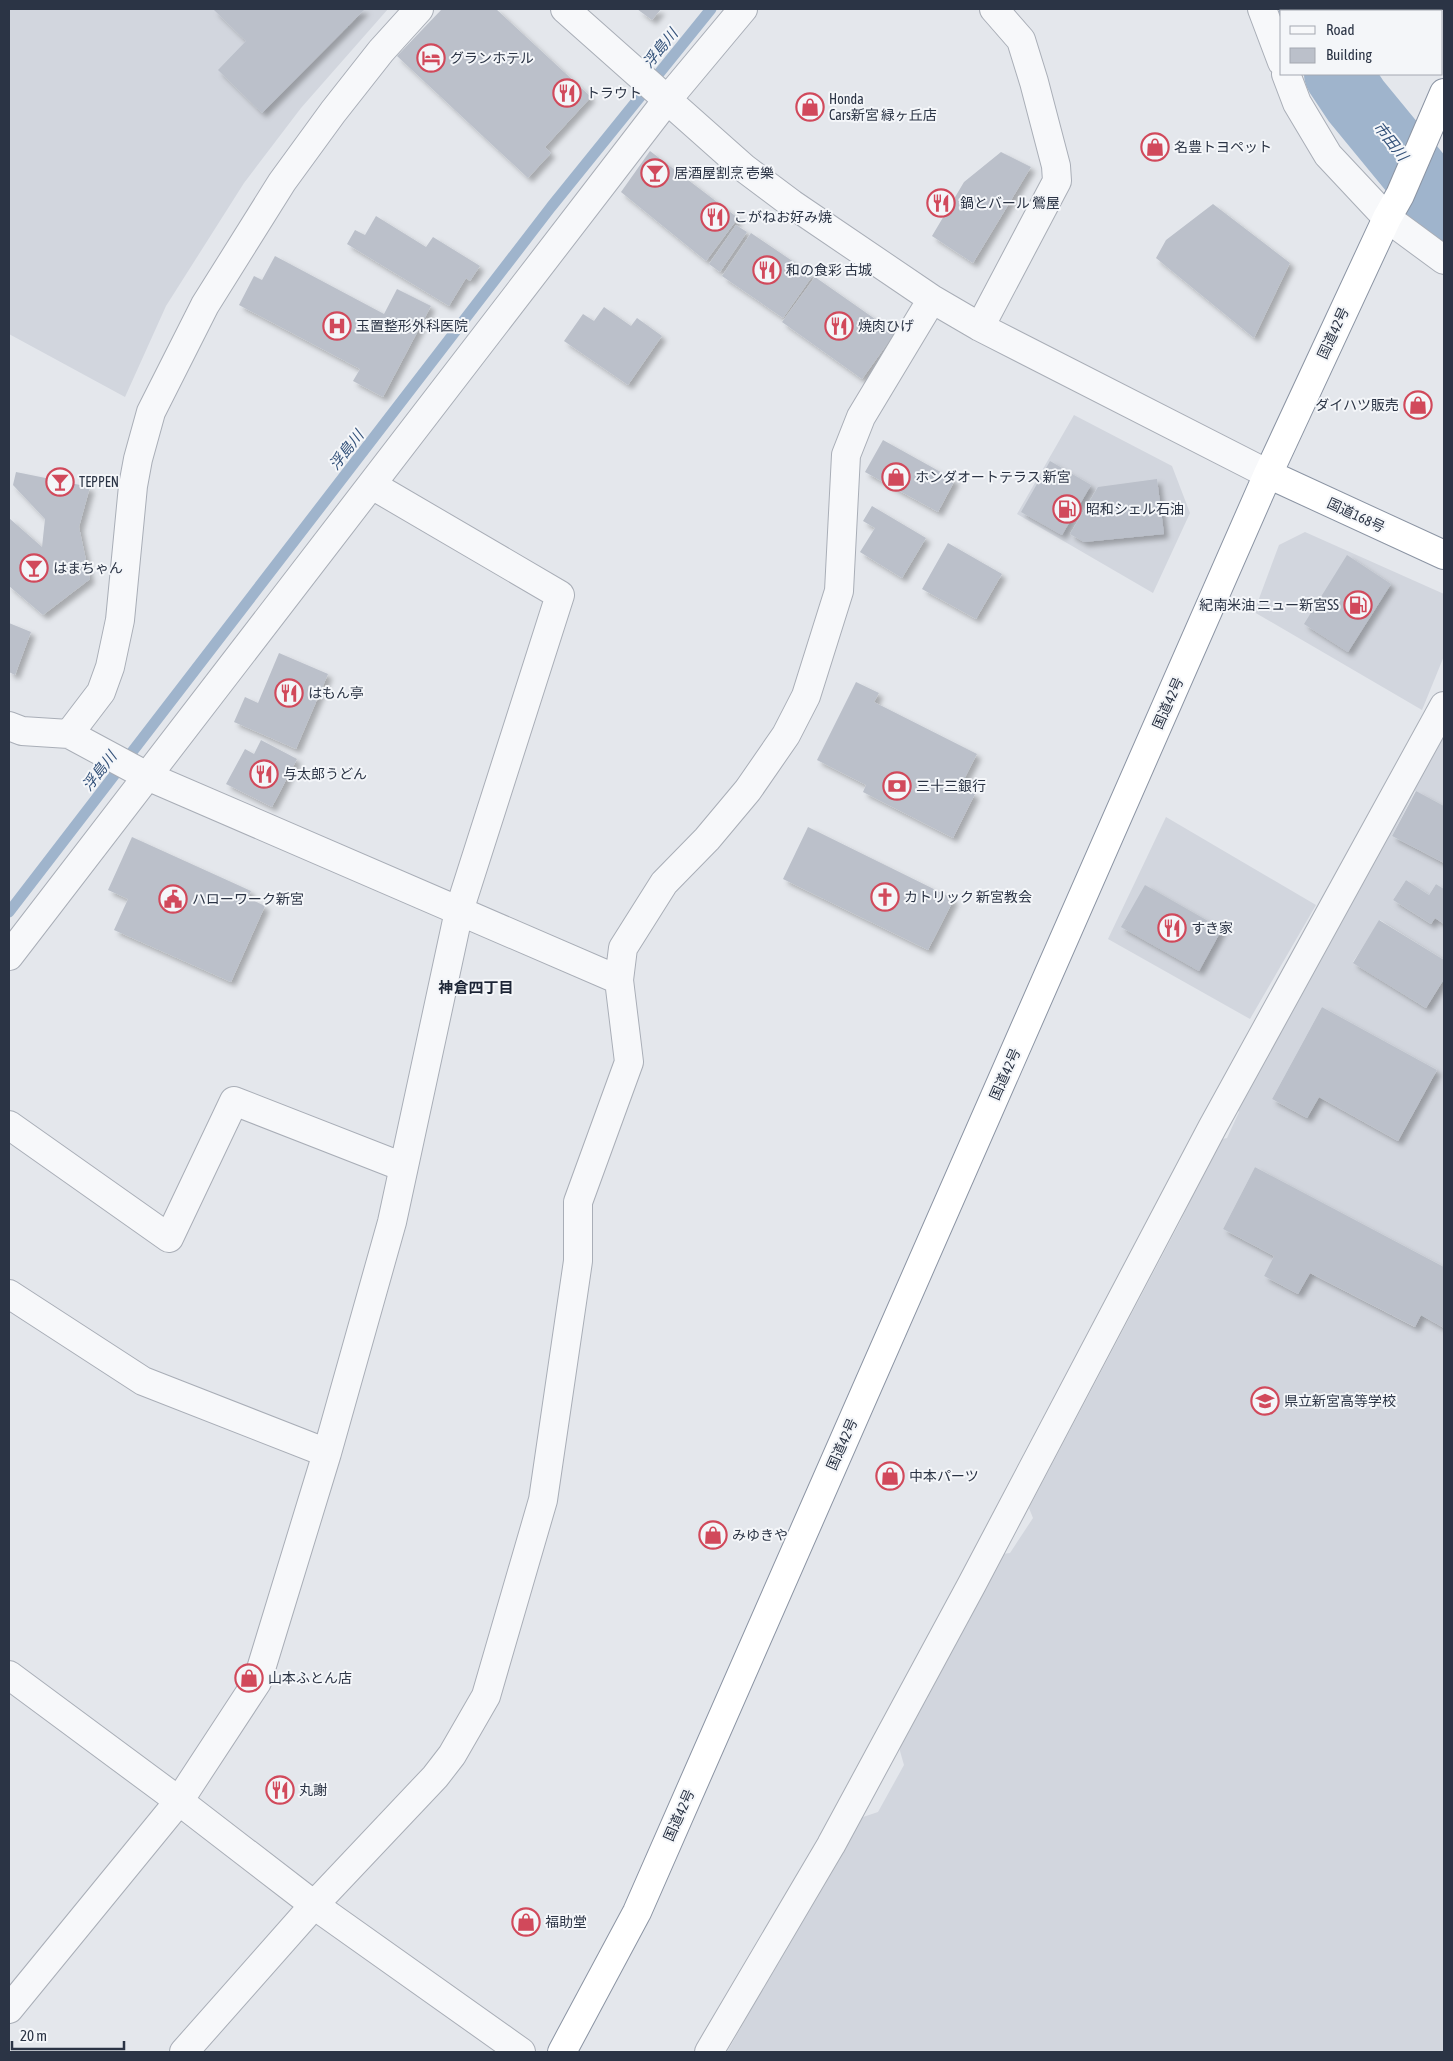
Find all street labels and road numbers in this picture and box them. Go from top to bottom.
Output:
street label: 国道42号 [1314,305,1352,361]
street label: 国道168号 [1325,495,1387,535]
street label: 国道42号 [1149,675,1187,731]
street label: 国道42号 [986,1046,1024,1102]
street label: 国道42号 [823,1416,861,1472]
street label: 国道42号 [660,1787,698,1843]

